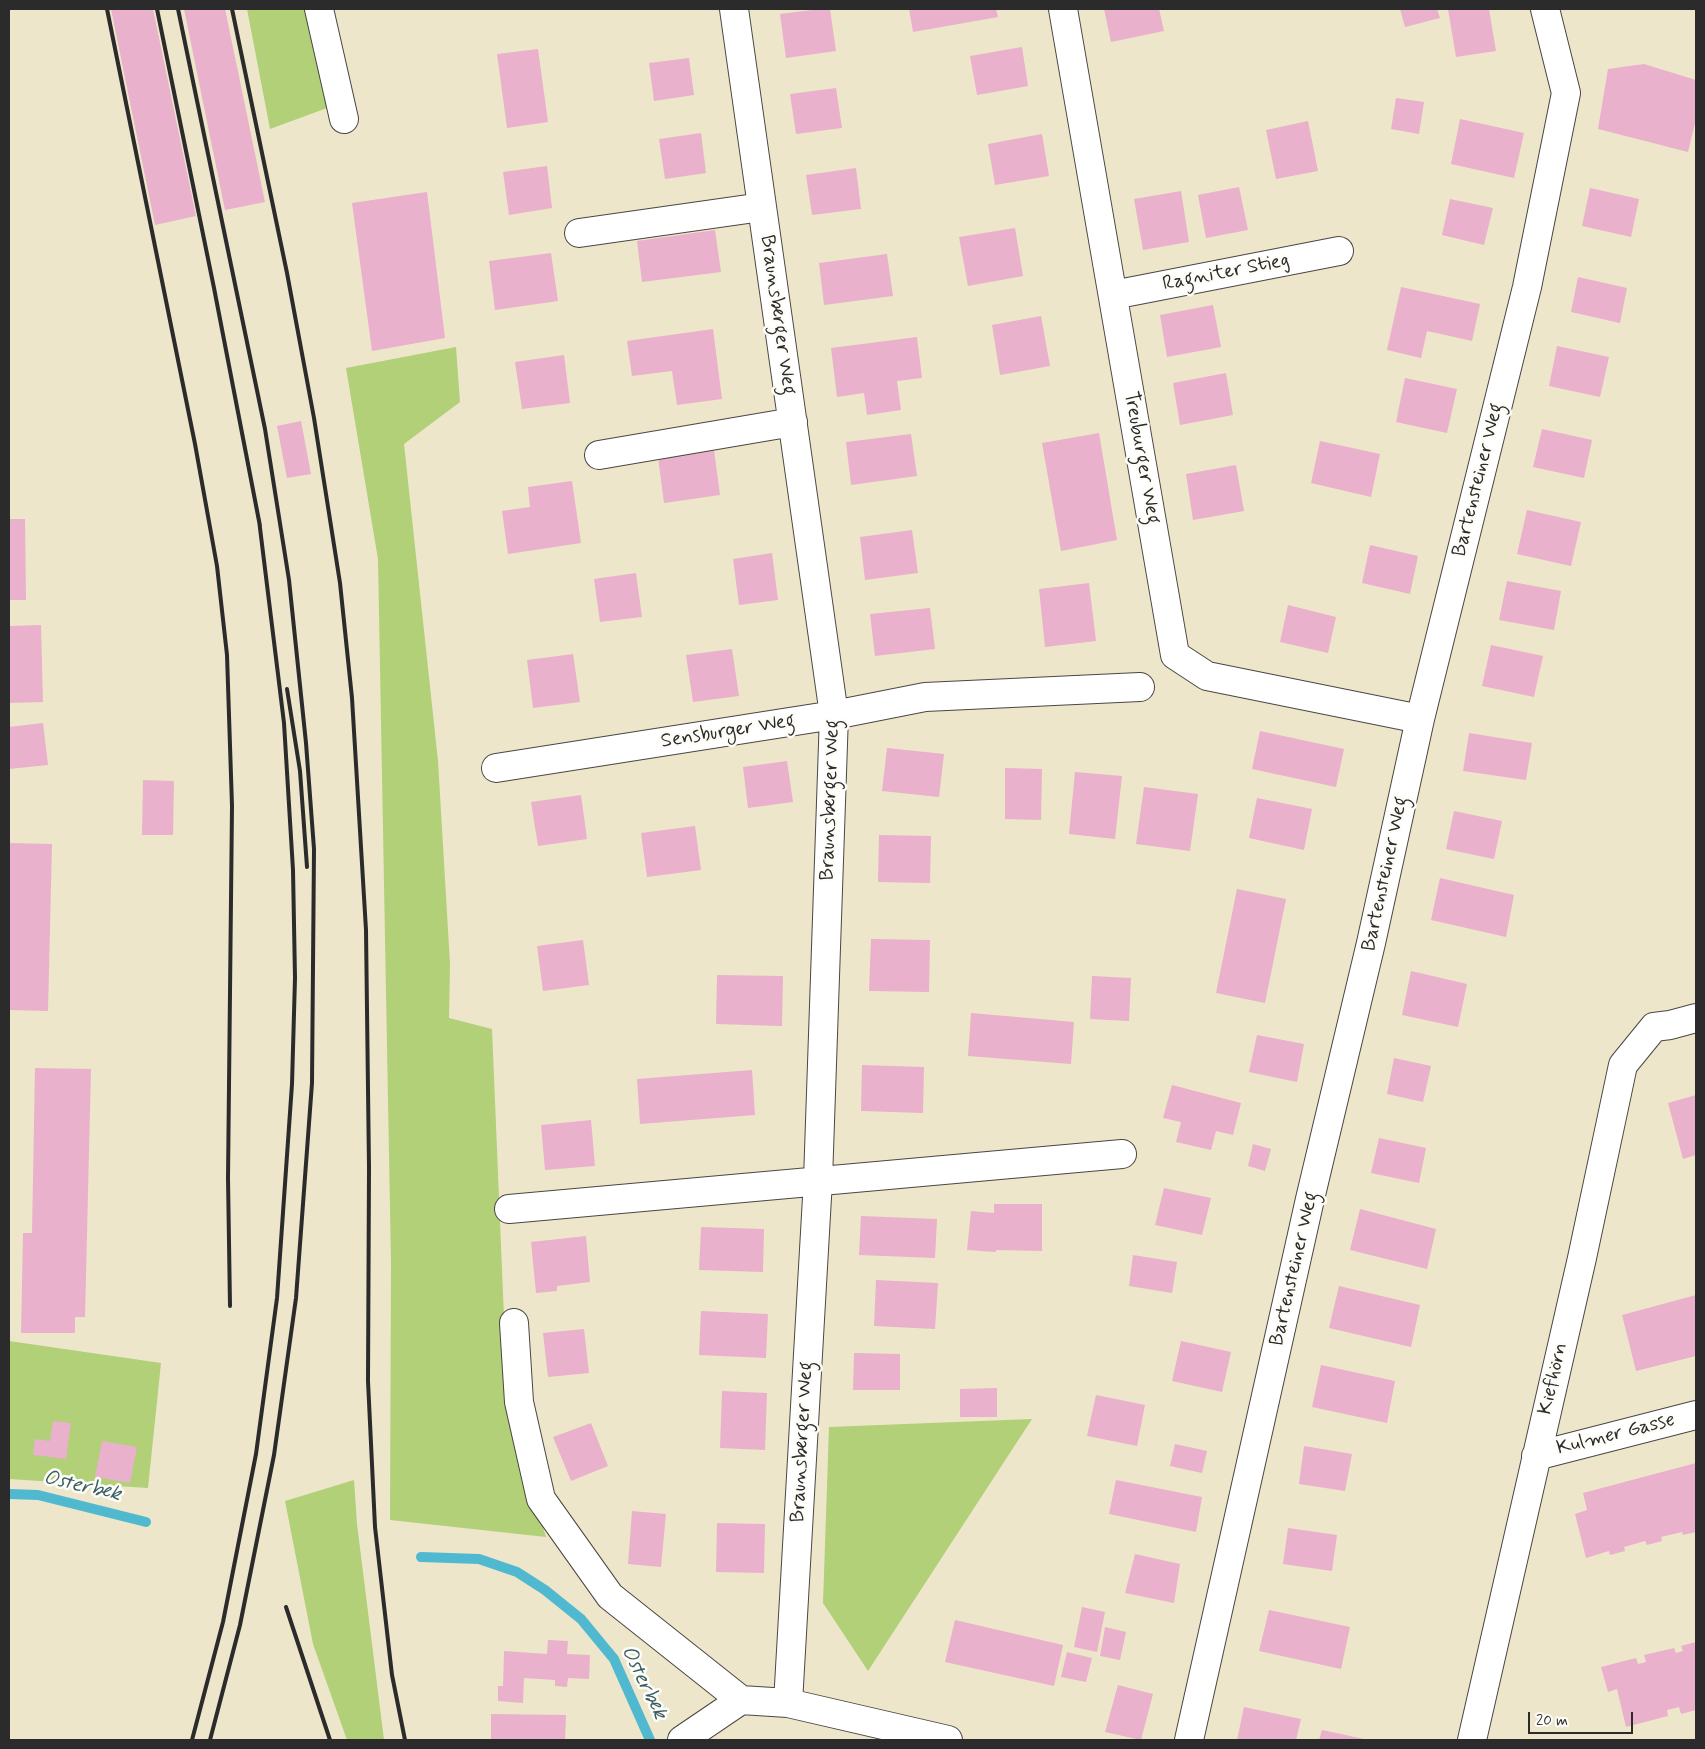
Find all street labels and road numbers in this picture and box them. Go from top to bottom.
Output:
street label: Braunsberger Weg [754,233,800,397]
street label: Ragniter Stieg [1161,249,1291,297]
street label: Treuburger Weg [1118,390,1164,526]
street label: Bartensteiner Weg [1448,401,1510,559]
street label: Sensburger Weg [659,710,797,754]
street label: Braunsberger Weg [816,719,846,881]
street label: Bartensteiner Weg [1358,794,1414,954]
street label: Bartensteiner Weg [1266,1190,1324,1348]
street label: Kiefhörn [1534,1341,1574,1417]
street label: Braunsberger Weg [787,1361,819,1523]
street label: Kulmer Gasse [1554,1409,1678,1461]

